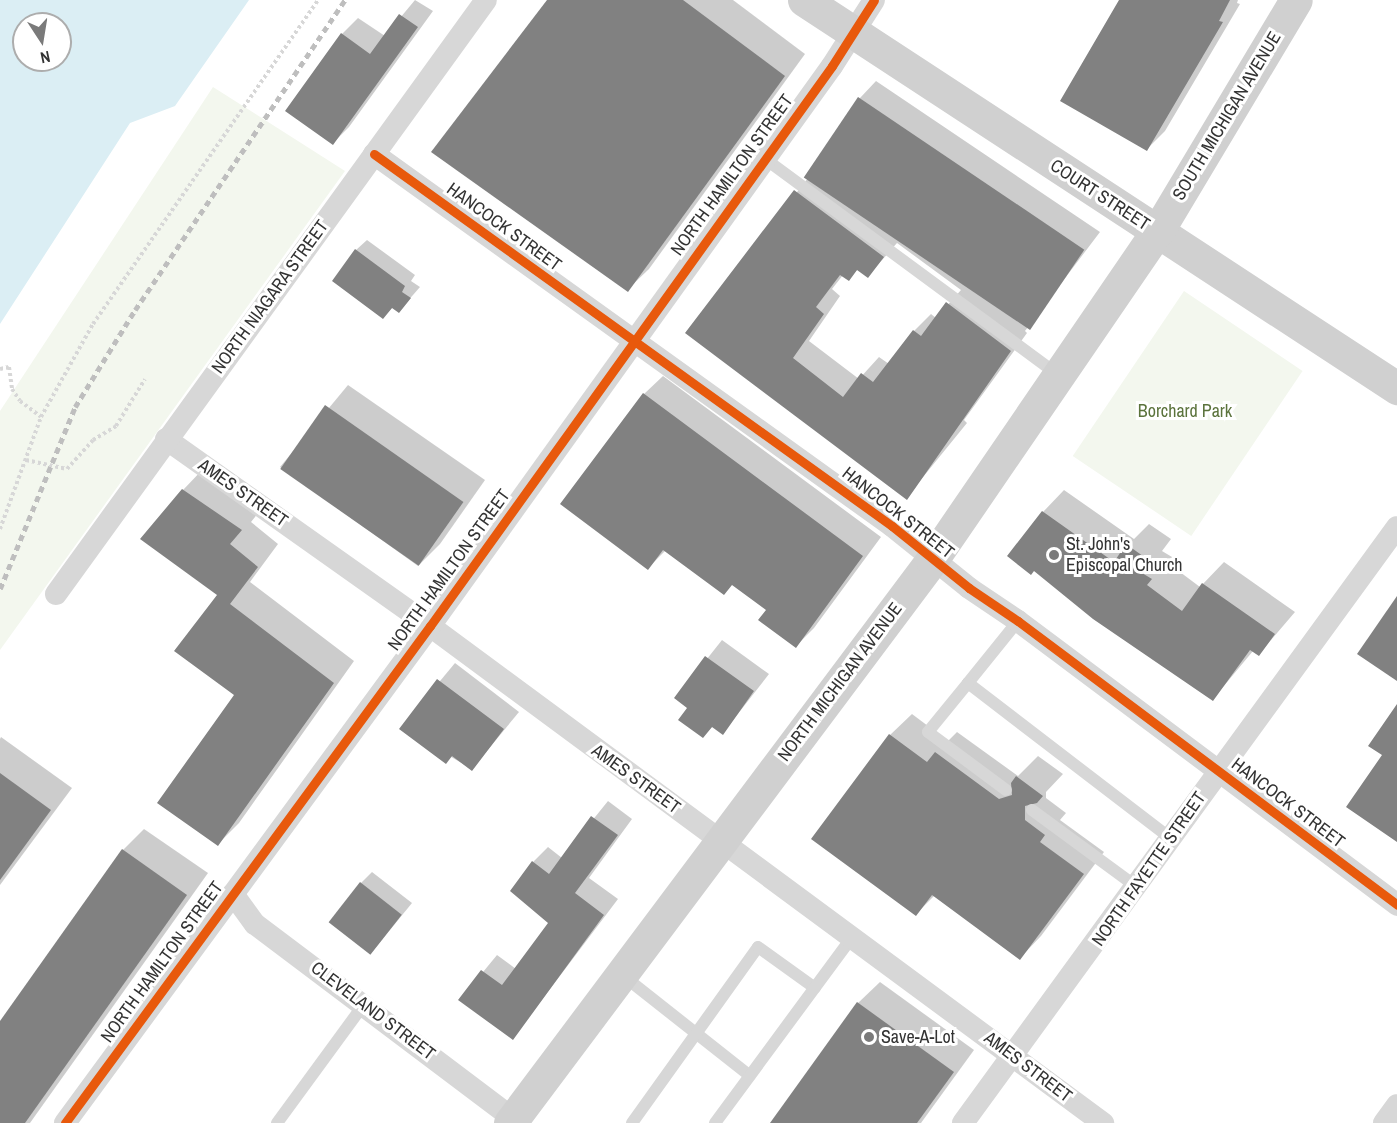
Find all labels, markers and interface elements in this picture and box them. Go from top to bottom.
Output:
north arrow [12,12,72,72]
street label: SOUTH MICHIGAN AVENUE [1168,28,1286,204]
text: N [38,46,52,69]
street label: NORTH HAMILTON STREET [666,90,798,260]
street label: COURT STREET [1046,155,1154,235]
street label: HANCOCK STREET [443,178,565,276]
street label: NORTH NIAGARA STREET [207,216,333,378]
park label: Borchard Park [1138,400,1232,422]
street label: AMES STREET [194,454,292,532]
street label: HANCOCK STREET [838,463,958,563]
street label: NORTH HAMILTON STREET [383,485,515,655]
place label: St. John's Episcopal Church [1066,534,1182,576]
marker: St. John's Episcopal Church [1047,548,1061,562]
street label: NORTH MICHIGAN AVENUE [773,598,907,766]
street label: AMES STREET [588,740,684,818]
street label: HANCOCK STREET [1227,753,1349,853]
street label: NORTH FAYETTE STREET [1088,788,1210,950]
street label: NORTH HAMILTON STREET [96,877,228,1047]
street label: CLEVELAND STREET [307,957,439,1065]
place label: Save-A-Lot [881,1026,955,1048]
street label: AMES STREET [980,1027,1076,1107]
marker: Save-A-Lot [862,1030,876,1044]

